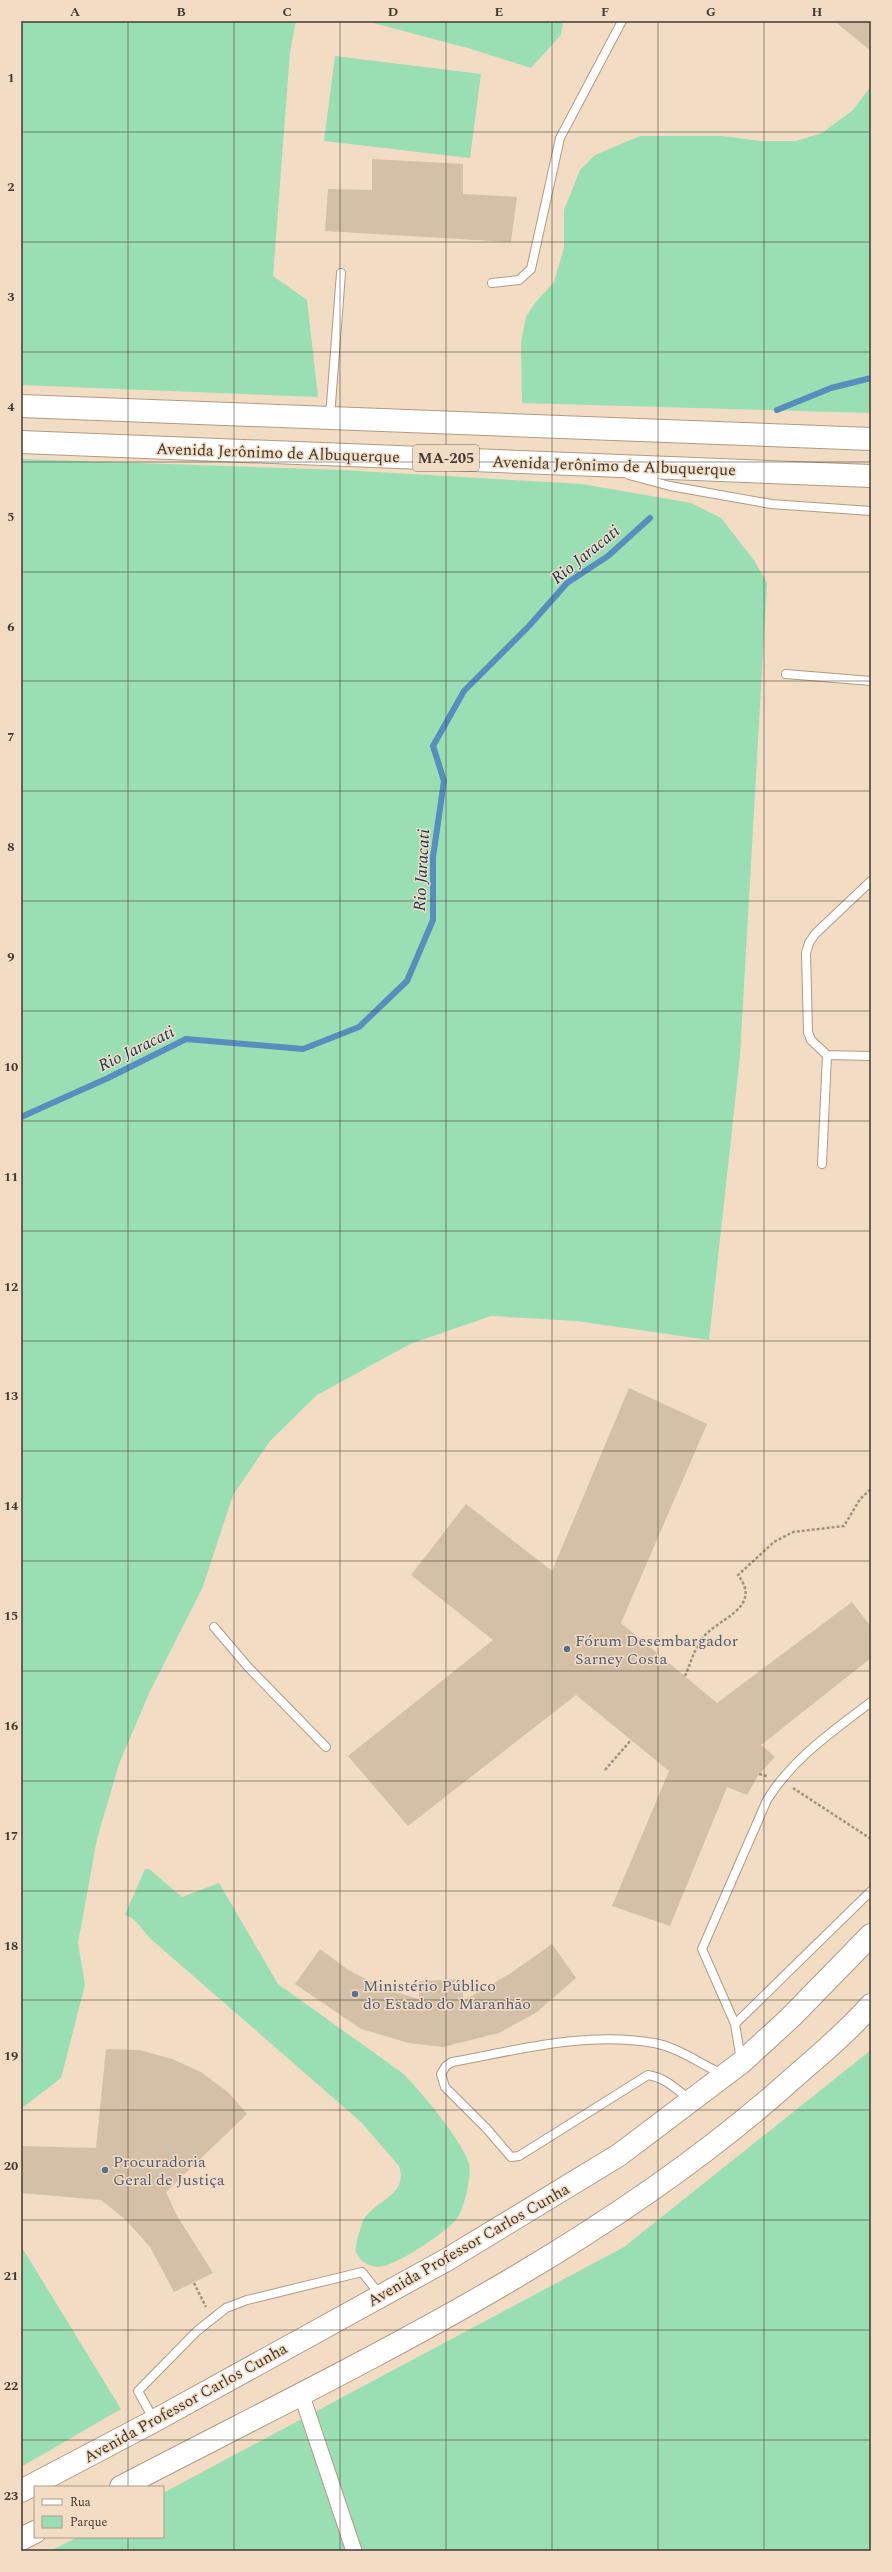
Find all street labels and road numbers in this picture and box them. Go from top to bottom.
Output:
street label: Avenida Jerônimo de Albuquerque [156,437,400,469]
road number: MA-205 [413,445,479,471]
street label: Avenida Jerônimo de Albuquerque [492,450,736,482]
street label: Avenida Professor Carlos Cunha [363,2177,574,2313]
street label: Avenida Professor Carlos Cunha [79,2337,292,2469]

